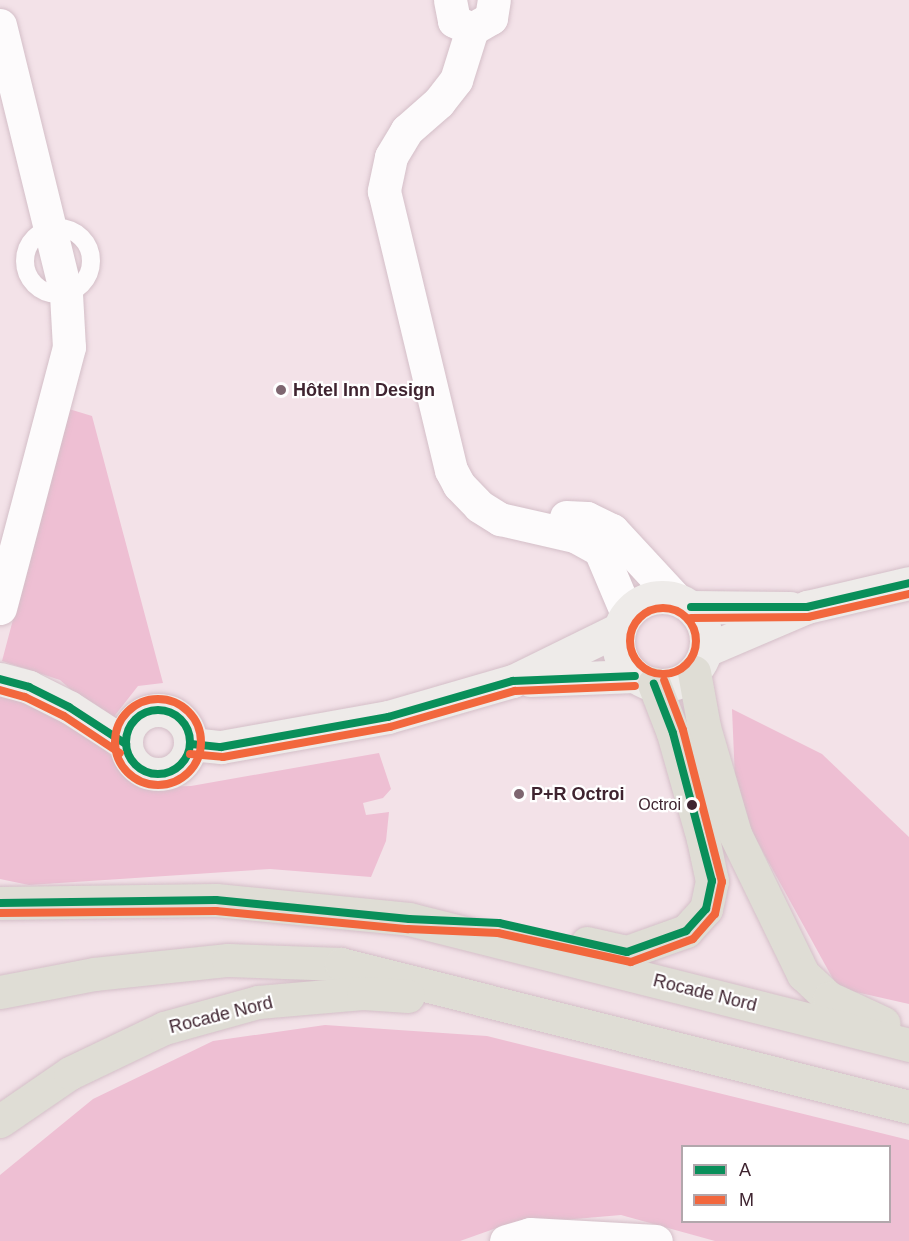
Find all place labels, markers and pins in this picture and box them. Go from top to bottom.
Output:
place label: Hôtel Inn Design [293,379,435,401]
marker: Hôtel Inn Design [274,383,288,397]
place label: P+R Octroi [531,783,625,805]
marker: P+R Octroi [512,787,526,801]
place label: Octroi [638,795,681,815]
marker: Octroi [686,799,698,811]

